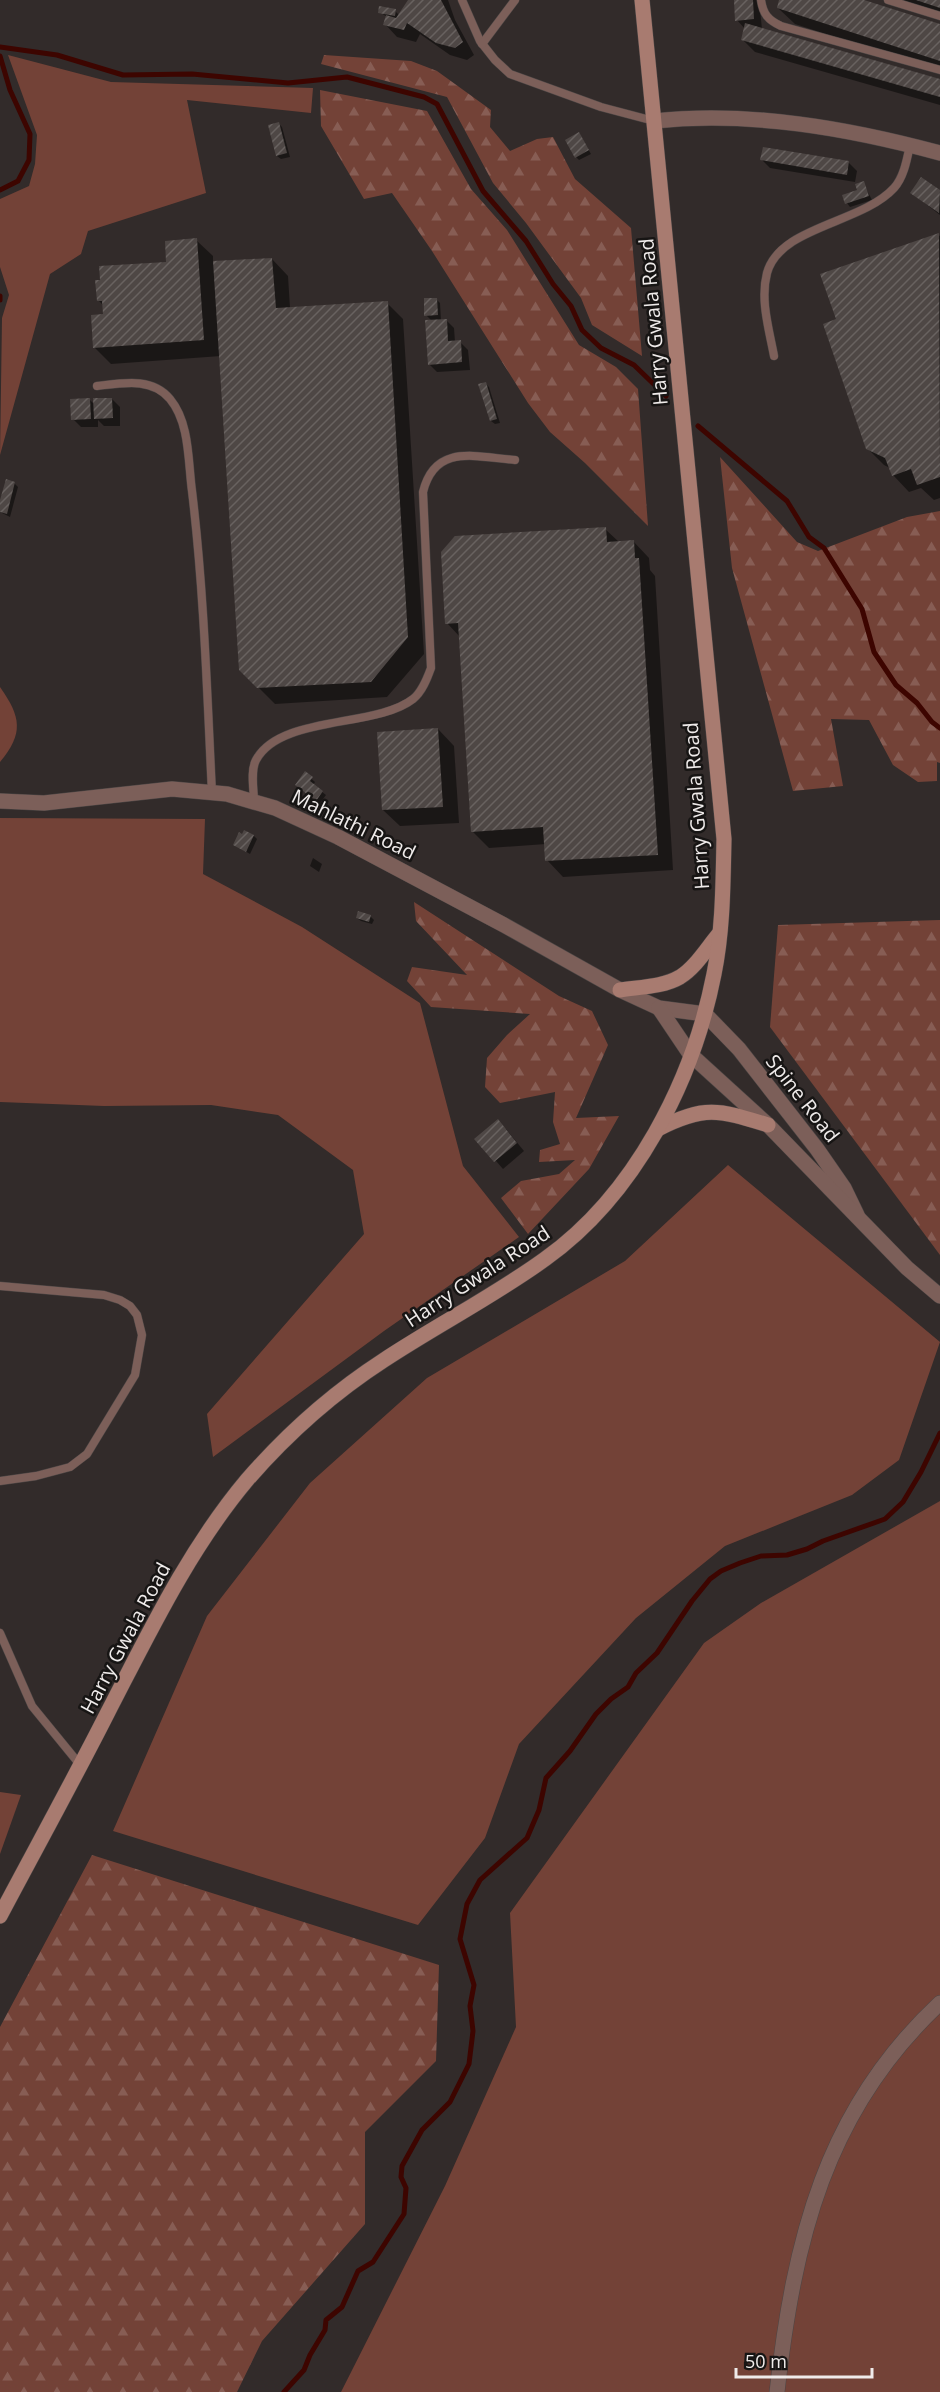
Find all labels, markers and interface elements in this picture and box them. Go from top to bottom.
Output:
street label: Harry Gwala Road [632,237,674,407]
street label: Harry Gwala Road [677,721,715,891]
street label: Mahlathi Road [287,782,421,866]
street label: Spine Road [760,1048,846,1148]
street label: Harry Gwala Road [399,1219,555,1333]
street label: Harry Gwala Road [74,1558,176,1718]
scale bar [736,2341,872,2379]
text: 50 m [745,2349,787,2373]

